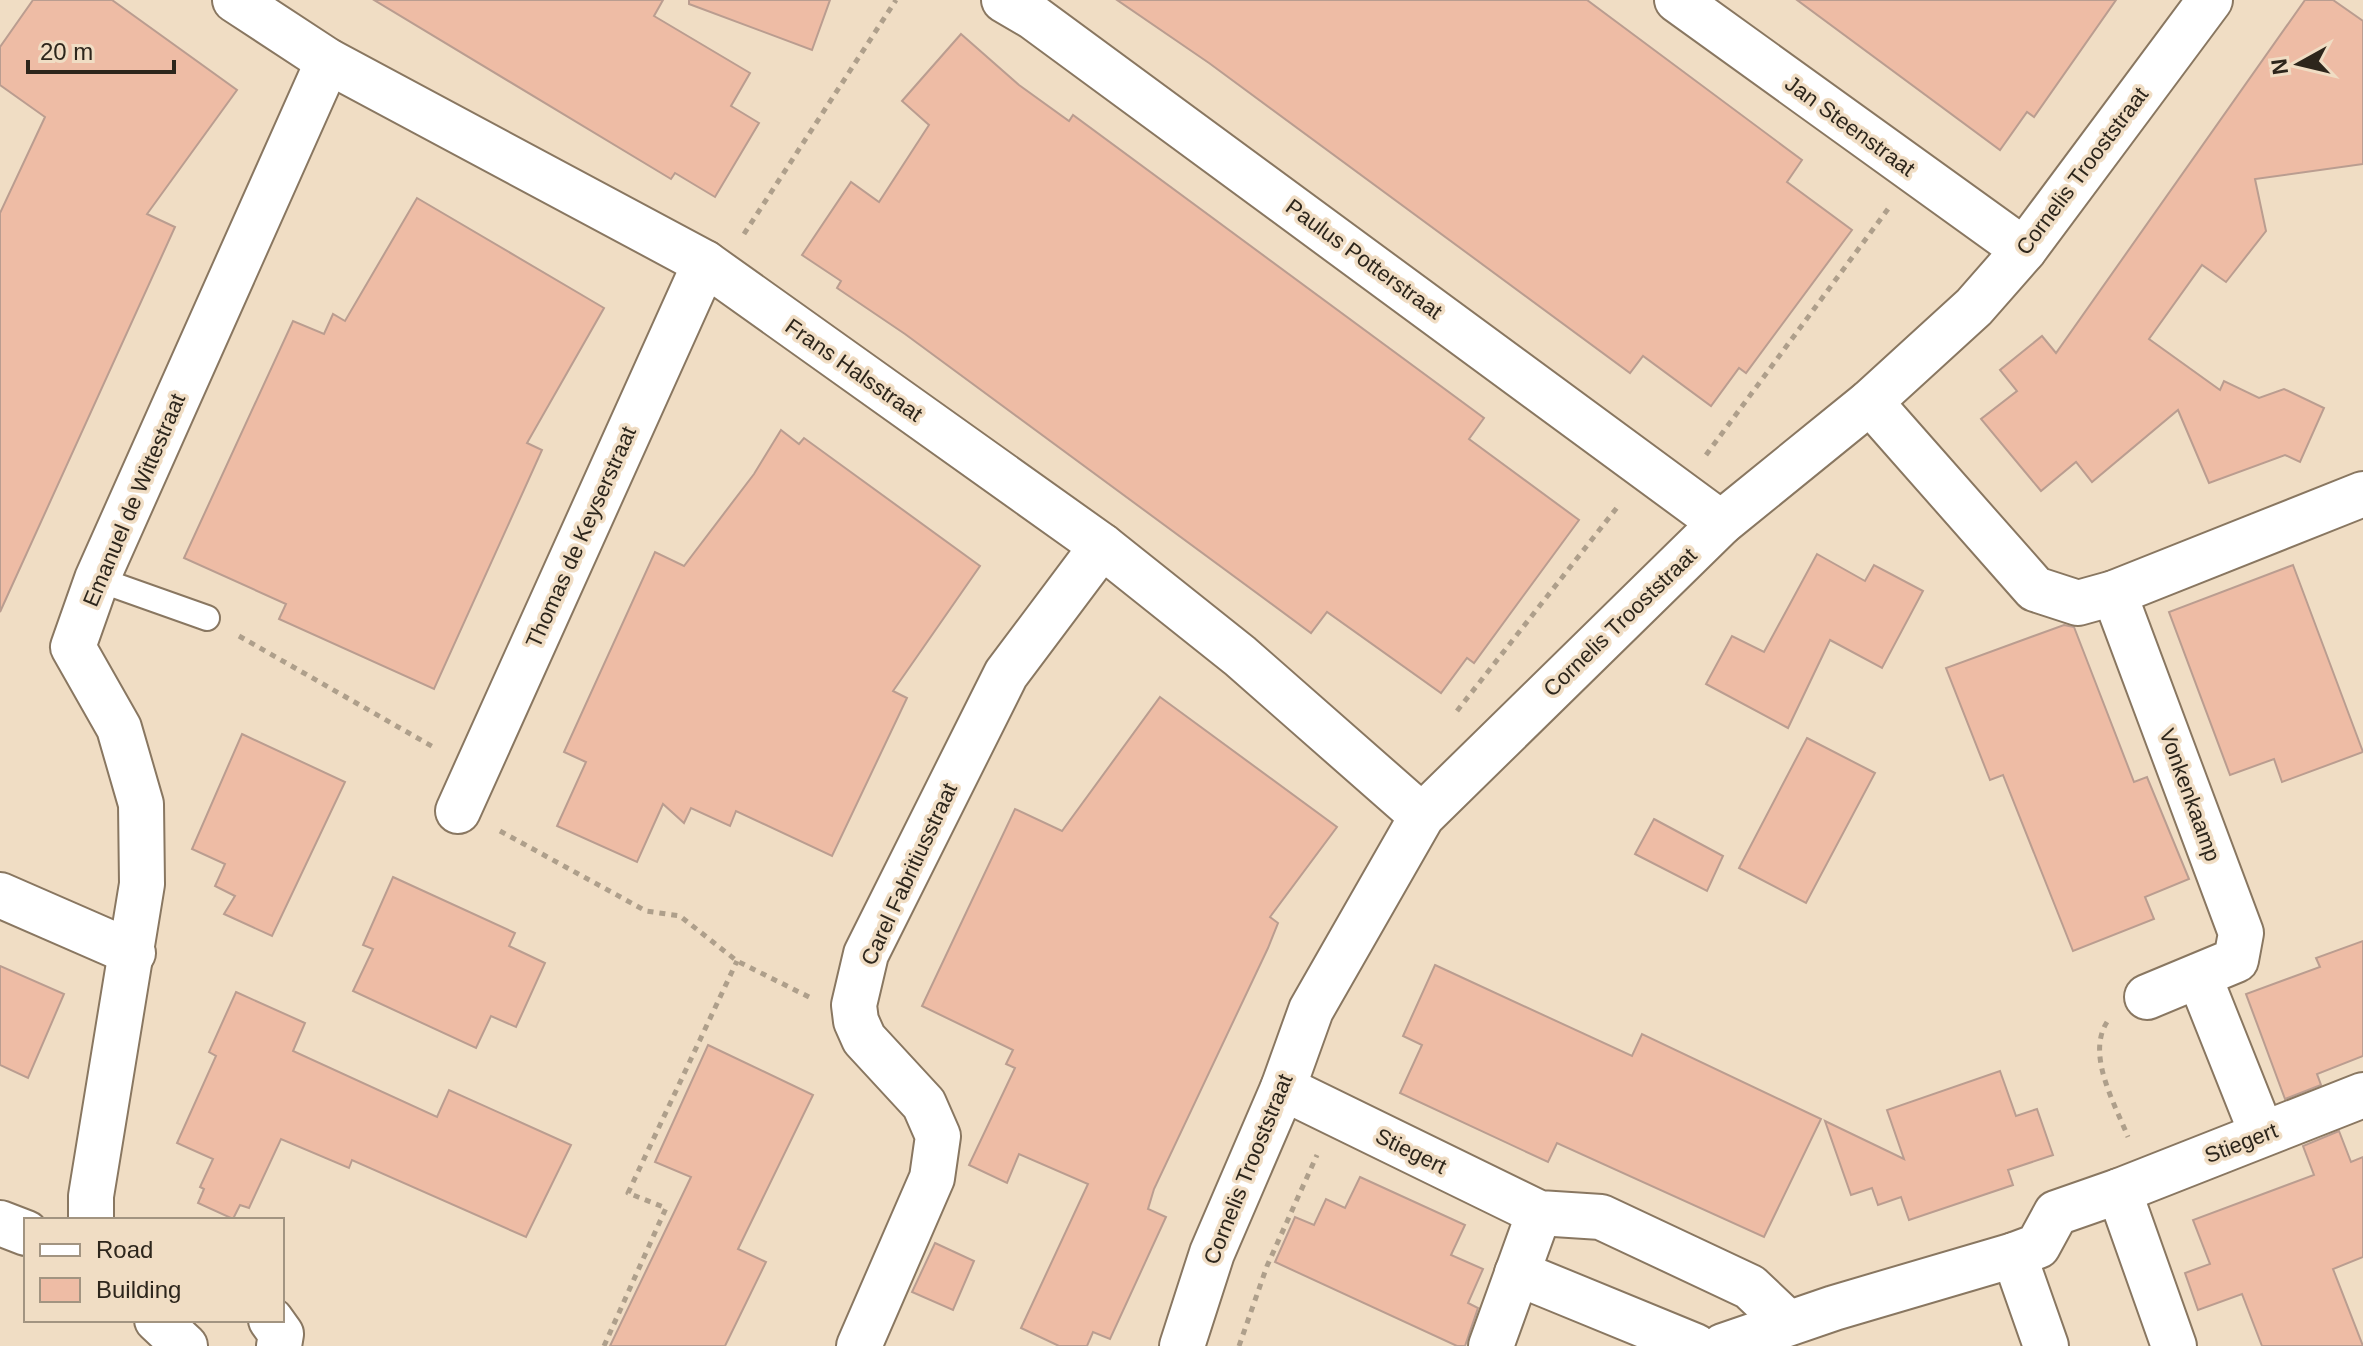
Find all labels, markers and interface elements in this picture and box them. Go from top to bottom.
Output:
scale bar [28,24,174,74]
north arrow [2259,24,2339,104]
text: 20 m [40,38,93,65]
text: N [2266,57,2293,76]
street label: Jan Steenstraat [1780,71,1920,181]
street label: Cornelis Trooststraat [2011,82,2153,260]
street label: Paulus Potterstraat [1281,194,1447,324]
street label: Frans Halsstraat [781,313,927,427]
street label: Emanuel de Wittestraat [78,390,190,610]
street label: Thomas de Keyserstraat [521,422,641,652]
street label: Cornelis Trooststraat [1538,543,1702,701]
street label: Vonkenkaamp [2154,725,2226,865]
street label: Carel Fabritiusstraat [856,779,962,969]
street label: Cornelis Trooststraat [1198,1070,1298,1268]
street label: Stiegert [2201,1118,2281,1168]
street label: Stiegert [1371,1123,1451,1179]
legend [24,1218,284,1322]
text: Road [96,1236,153,1263]
text: Building [96,1276,181,1303]

